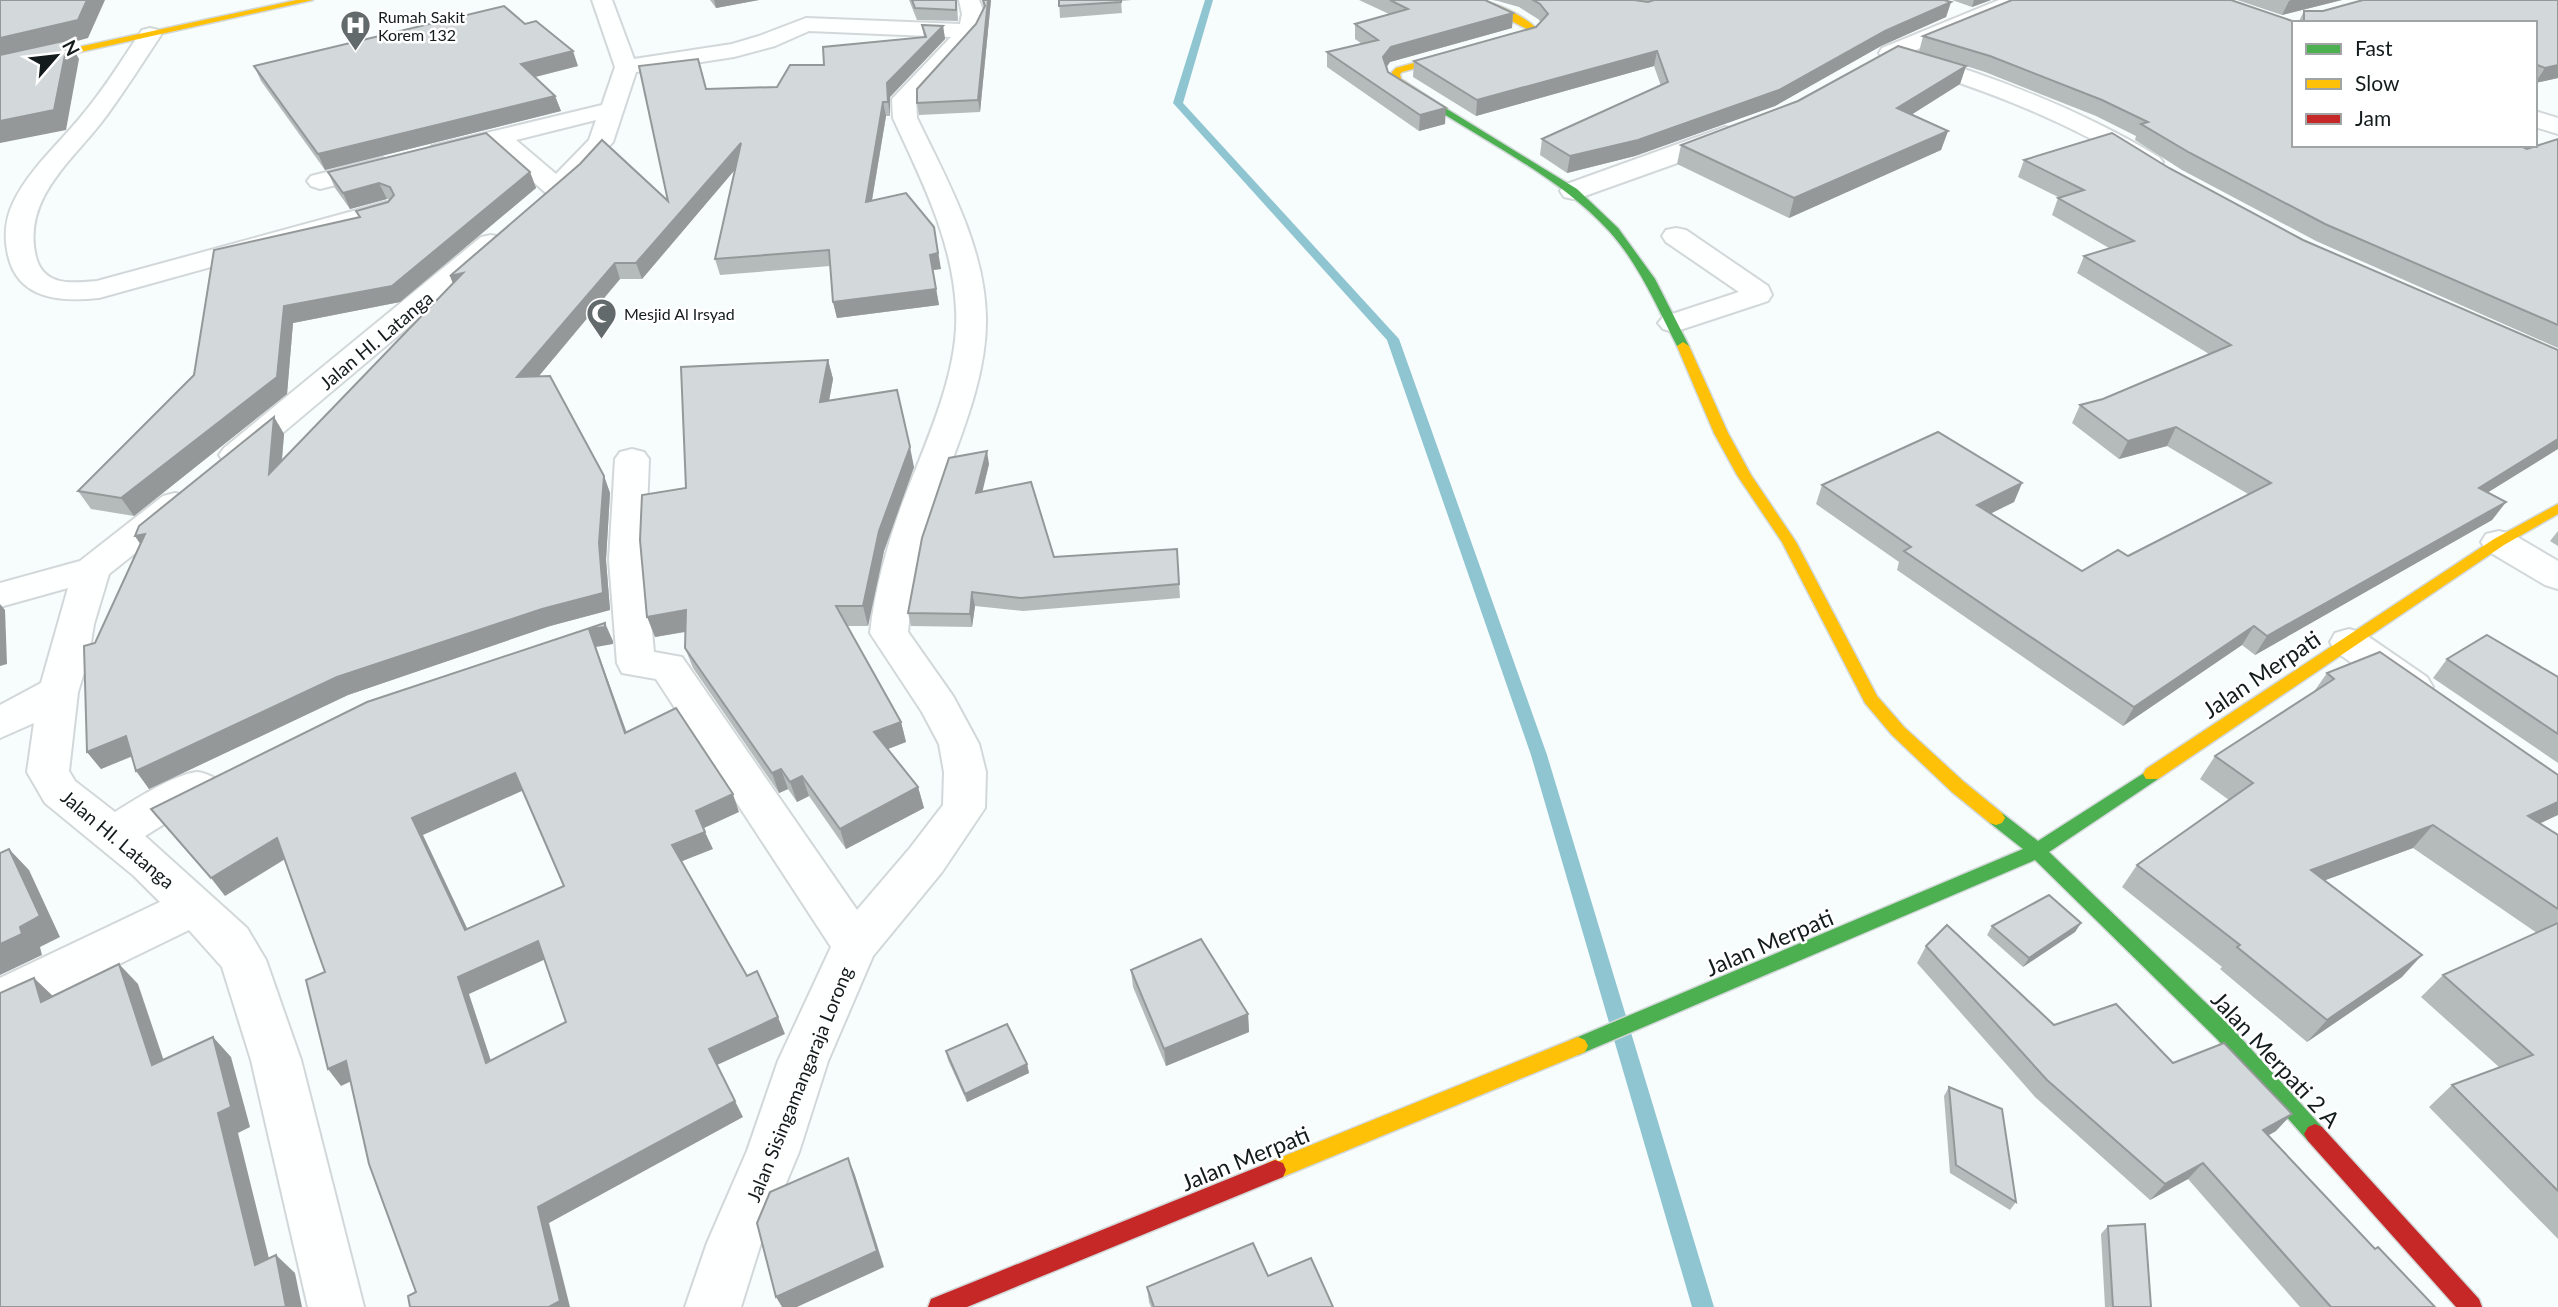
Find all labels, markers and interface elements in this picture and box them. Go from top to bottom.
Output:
place label: Rumah Sakit Korem 132 [378,7,465,44]
hospital icon: Rumah Sakit Korem 132 [338,8,372,52]
north arrow [21,21,91,91]
legend [2292,21,2537,147]
text: Fast [2355,35,2393,60]
text: N [58,36,85,60]
text: Slow [2355,70,2400,95]
text: Jam [2355,105,2391,130]
street label: Jalan HI. Latanga [315,286,437,394]
mosque icon: Mesjid Al Irsyad [584,296,618,340]
place label: Mesjid Al Irsyad [624,304,735,323]
street label: Jalan Merpati [2197,624,2325,724]
street label: Jalan HI. Latanga [57,785,179,893]
street label: Jalan Merpati [1701,903,1837,981]
street label: Jalan Sisingamangaraja Lorong [741,963,857,1205]
street label: Jalan Merpati 2 A [2206,985,2347,1133]
street label: Jalan Merpati [1177,1120,1313,1196]

